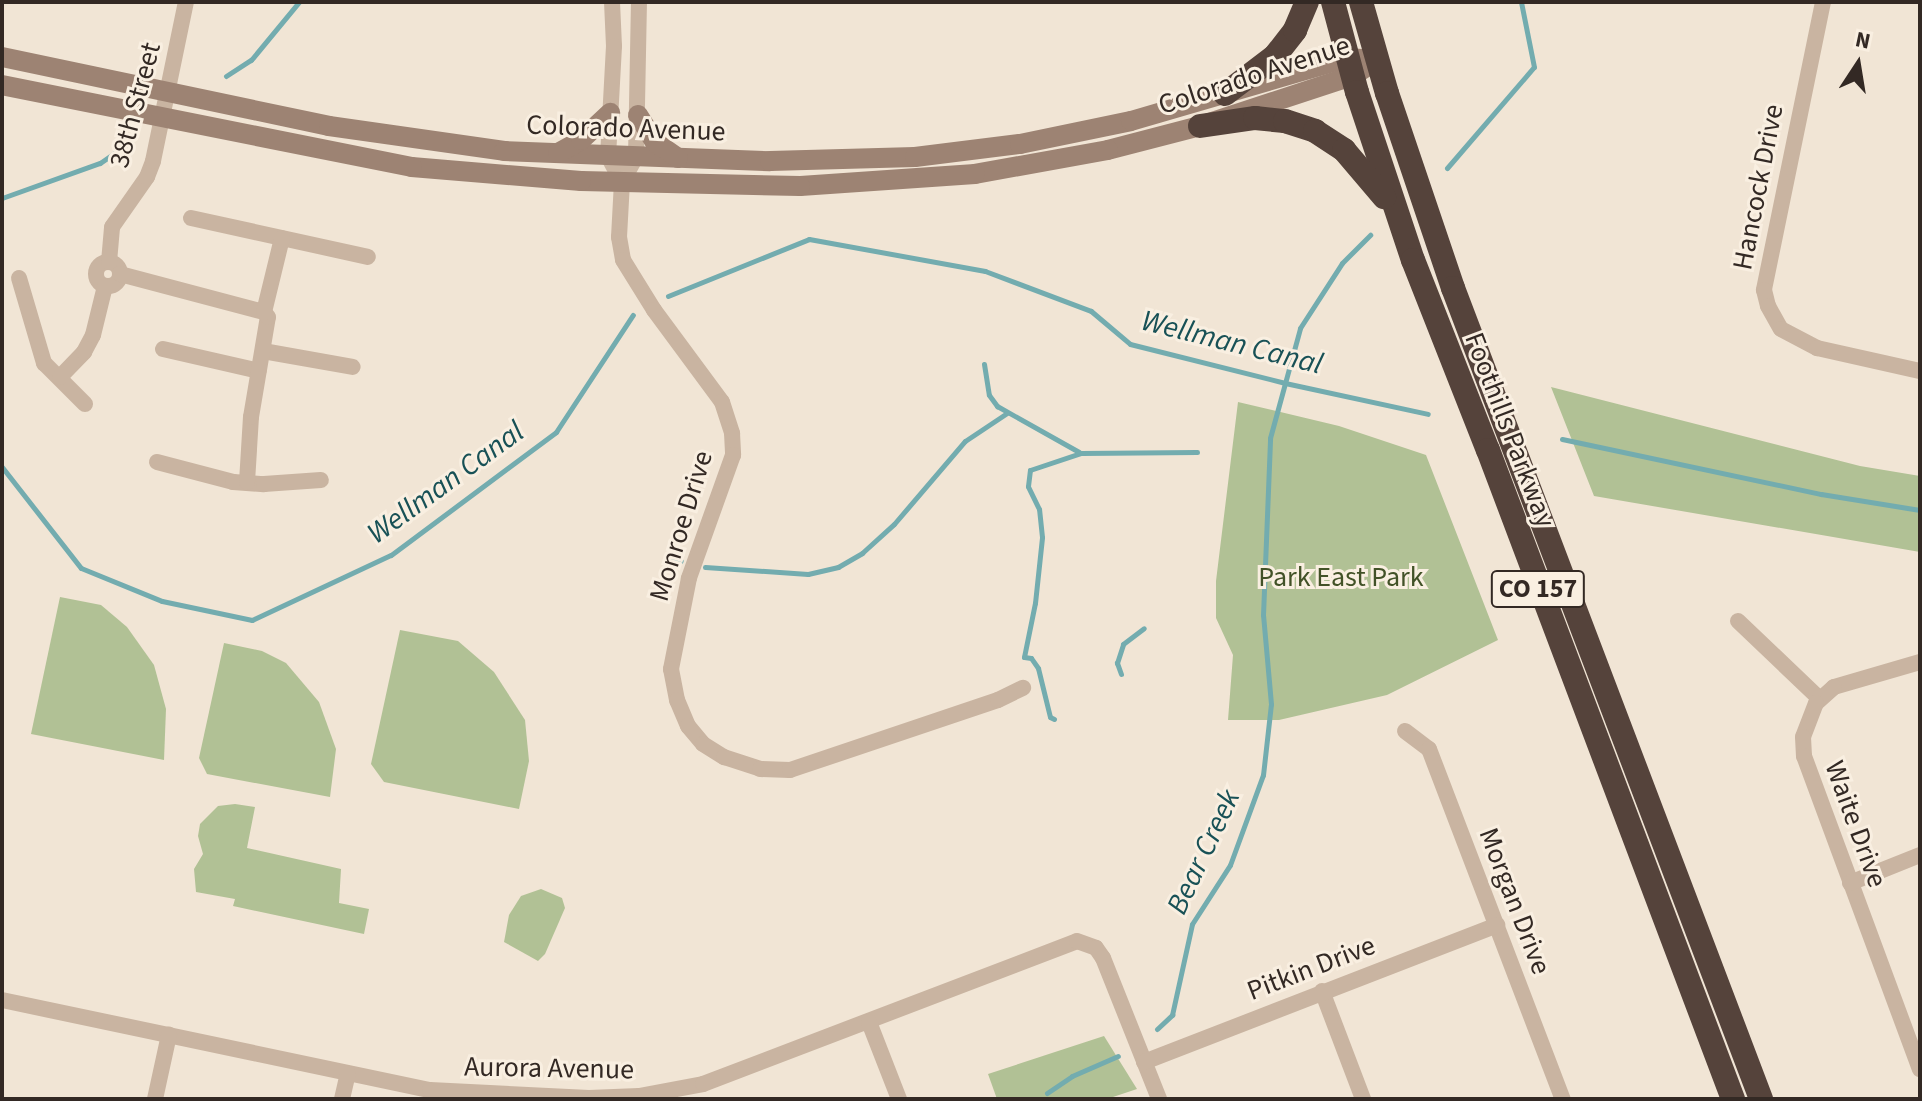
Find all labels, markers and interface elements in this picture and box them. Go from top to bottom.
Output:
text: N [1852,23,1873,58]
north arrow [1818,24,1898,104]
street label: Colorado Avenue [1154,28,1354,122]
street label: 38th Street [102,39,168,171]
street label: Hancock Drive [1725,101,1791,273]
street label: Colorado Avenue [526,108,726,148]
water label: Wellman Canal [1138,303,1326,383]
street label: Foothills Parkway [1457,328,1563,532]
water label: Wellman Canal [360,414,532,552]
street label: Monroe Drive [642,447,720,605]
park label: Park East Park [1258,560,1424,594]
road number: CO 157 [1490,567,1586,611]
street label: Waite Drive [1818,756,1894,892]
water label: Bear Creek [1160,784,1248,920]
street label: Morgan Drive [1472,823,1558,979]
street label: Pitkin Drive [1242,928,1380,1008]
street label: Aurora Avenue [464,1050,634,1086]

